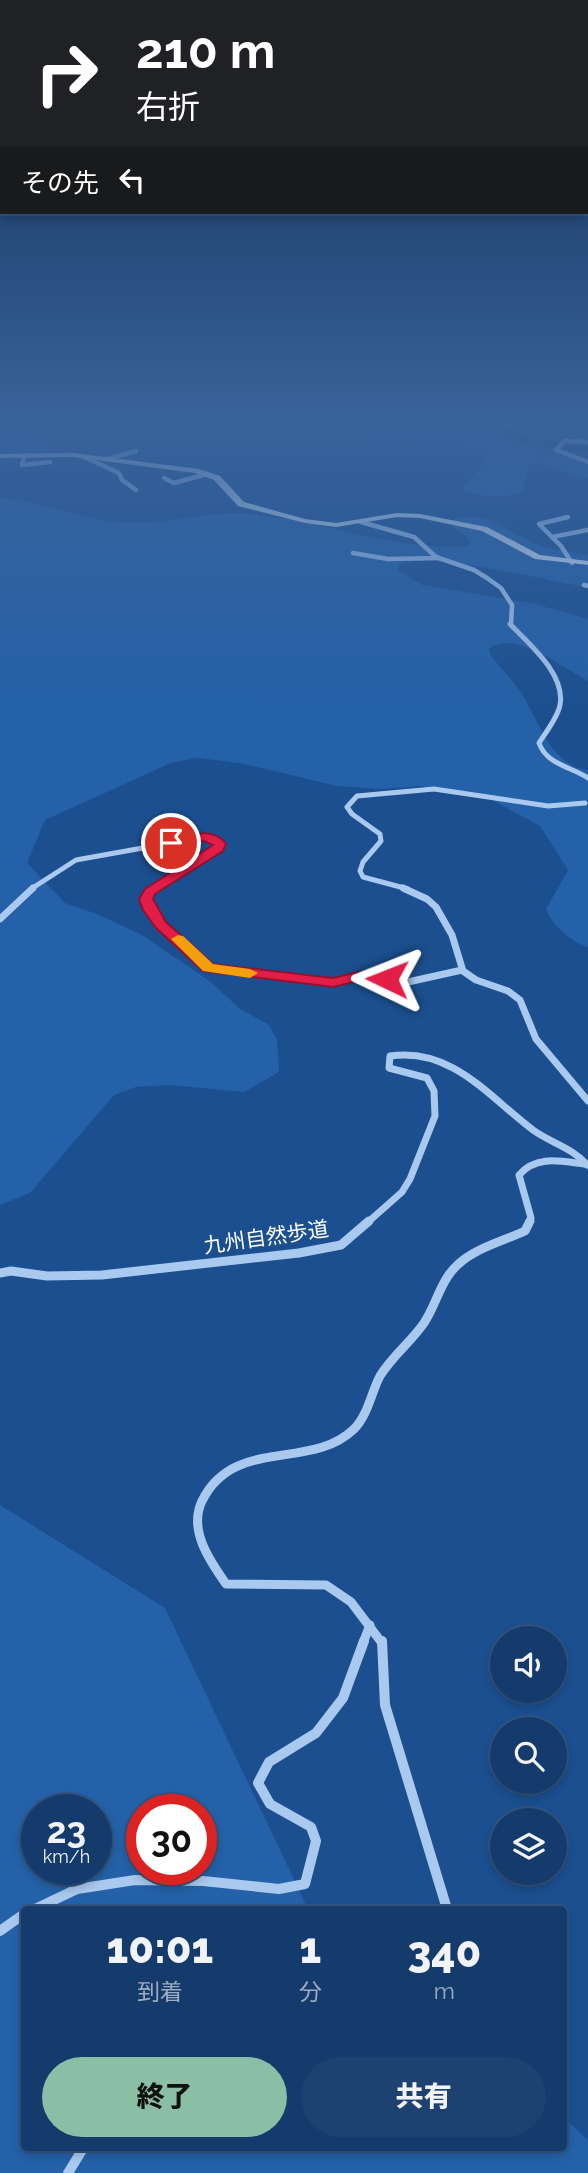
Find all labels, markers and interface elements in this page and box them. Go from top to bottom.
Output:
text: 210 m [136,22,275,79]
icon: right [21,28,112,119]
text: 右折 [136,88,200,125]
icon: left [113,161,151,199]
text: その先 [21,168,99,198]
pin [141,813,201,873]
icon: arrive [152,824,190,862]
position arrow [350,942,424,1016]
street label: 九州自然歩道 [202,1216,330,1258]
map controls [490,1626,567,1885]
button: sound [490,1626,567,1703]
button: search [490,1717,567,1794]
speed limit sign: 30 [126,1794,217,1885]
button: layers [490,1808,567,1885]
text: 23 [47,1810,86,1851]
text: km/h [43,1846,90,1867]
text: 10:01 [107,1924,213,1973]
text: 1 [299,1924,321,1973]
text: 340 [407,1928,481,1977]
text: m [434,1977,455,2004]
text: 到着 [137,1978,183,2005]
text: 分 [299,1978,322,2005]
button: 終了 [42,2057,287,2137]
button: 共有 [301,2057,546,2137]

